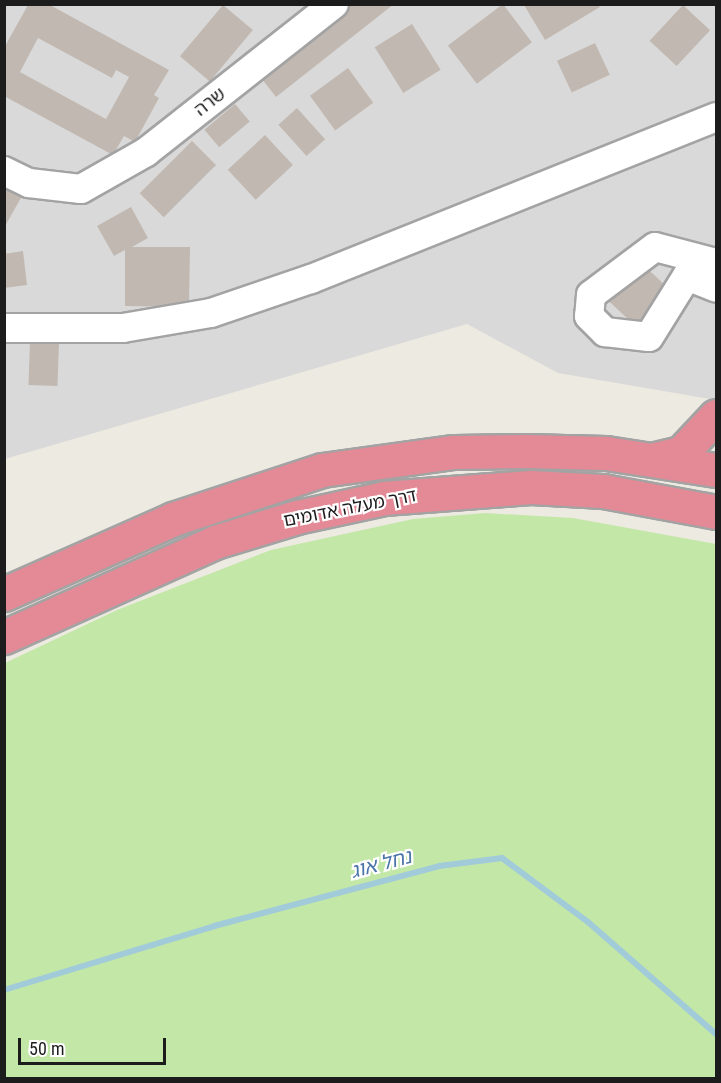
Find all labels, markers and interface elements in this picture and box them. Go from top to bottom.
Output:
street label: שרה [190,83,230,121]
street label: דרך מעלה אדומים [282,485,418,531]
water label: נחל אוג [348,844,414,884]
scale bar [21,1026,170,1064]
text: 50 m [29,1038,64,1059]

